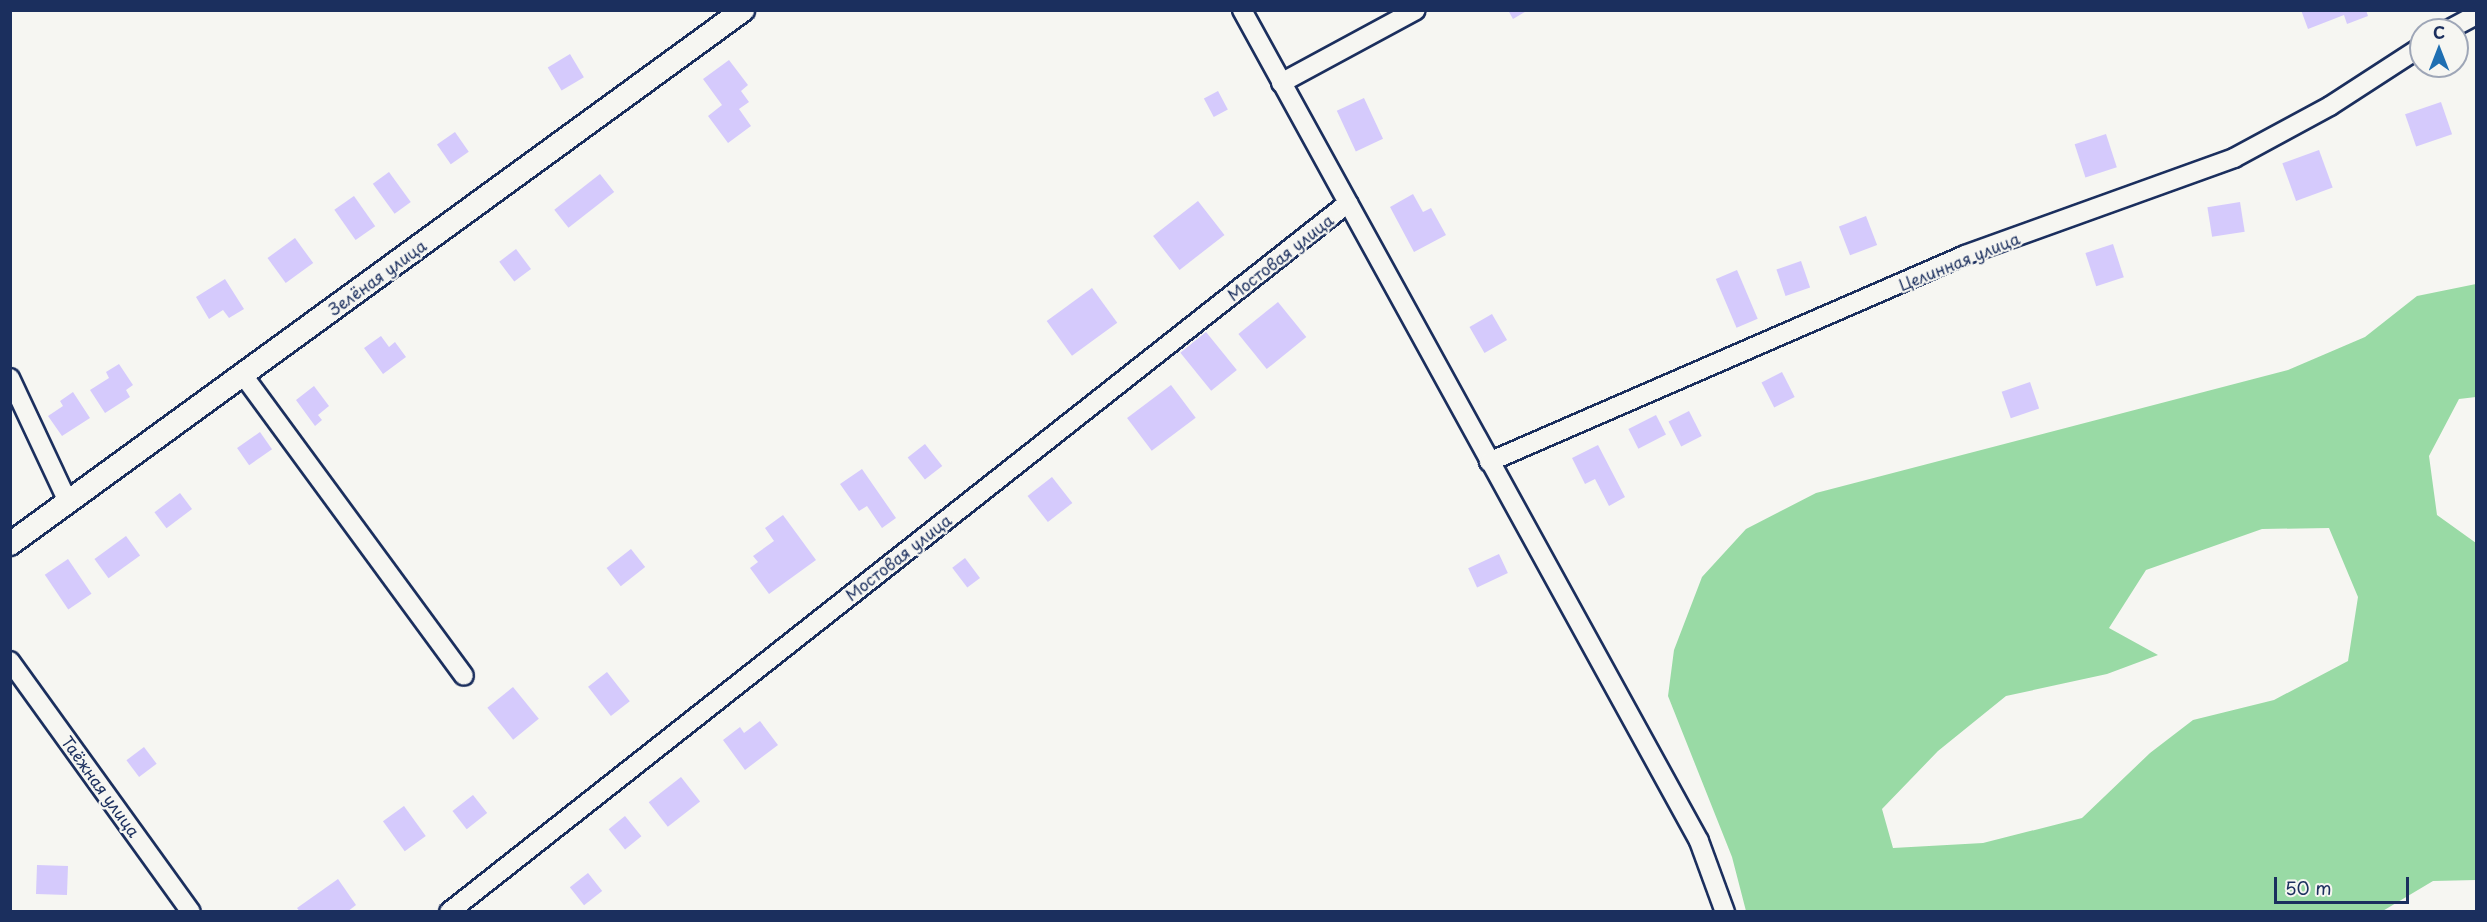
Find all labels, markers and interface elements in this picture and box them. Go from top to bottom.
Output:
north arrow [2409,18,2469,78]
text: С [2433,20,2445,44]
street label: Мостовая улица [1223,209,1337,305]
street label: Целинная улица [1895,228,2023,294]
street label: Зелёная улица [324,235,430,319]
street label: Мостовая улица [841,509,955,605]
street label: Таёжная улица [58,731,144,841]
scale bar [2277,865,2412,903]
text: 50 m [2285,874,2332,901]

